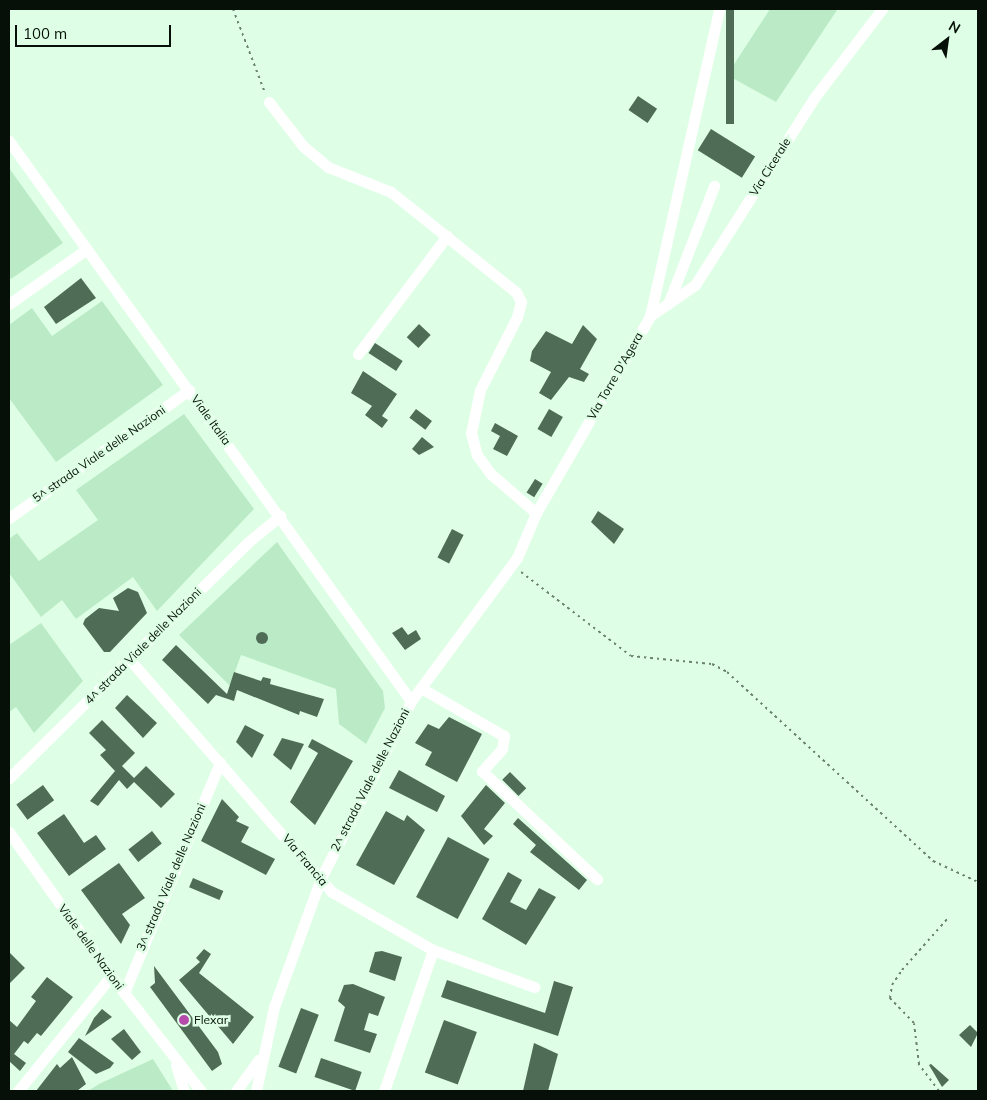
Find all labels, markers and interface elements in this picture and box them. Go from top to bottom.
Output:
scale bar [18,15,174,47]
north arrow [922,15,972,65]
text: N [945,17,964,37]
text: 100 m [23,24,67,43]
street label: Via Cicerale [746,135,794,199]
street label: Via Torre D'Agera [584,330,646,422]
street label: Viale Italia [188,392,234,448]
street label: 5^ strada Viale delle Nazioni [30,403,168,505]
street label: 4^ strada Viale delle Nazioni [82,585,204,707]
street label: 2^ strada Viale delle Nazioni [328,706,412,854]
street label: 3^ strada Viale delle Nazioni [133,801,209,953]
street label: Via Francia [279,831,331,889]
street label: Viale delle Nazioni [55,901,127,993]
place label: Flexar [194,1013,228,1027]
marker: Flexar [178,1014,190,1026]

